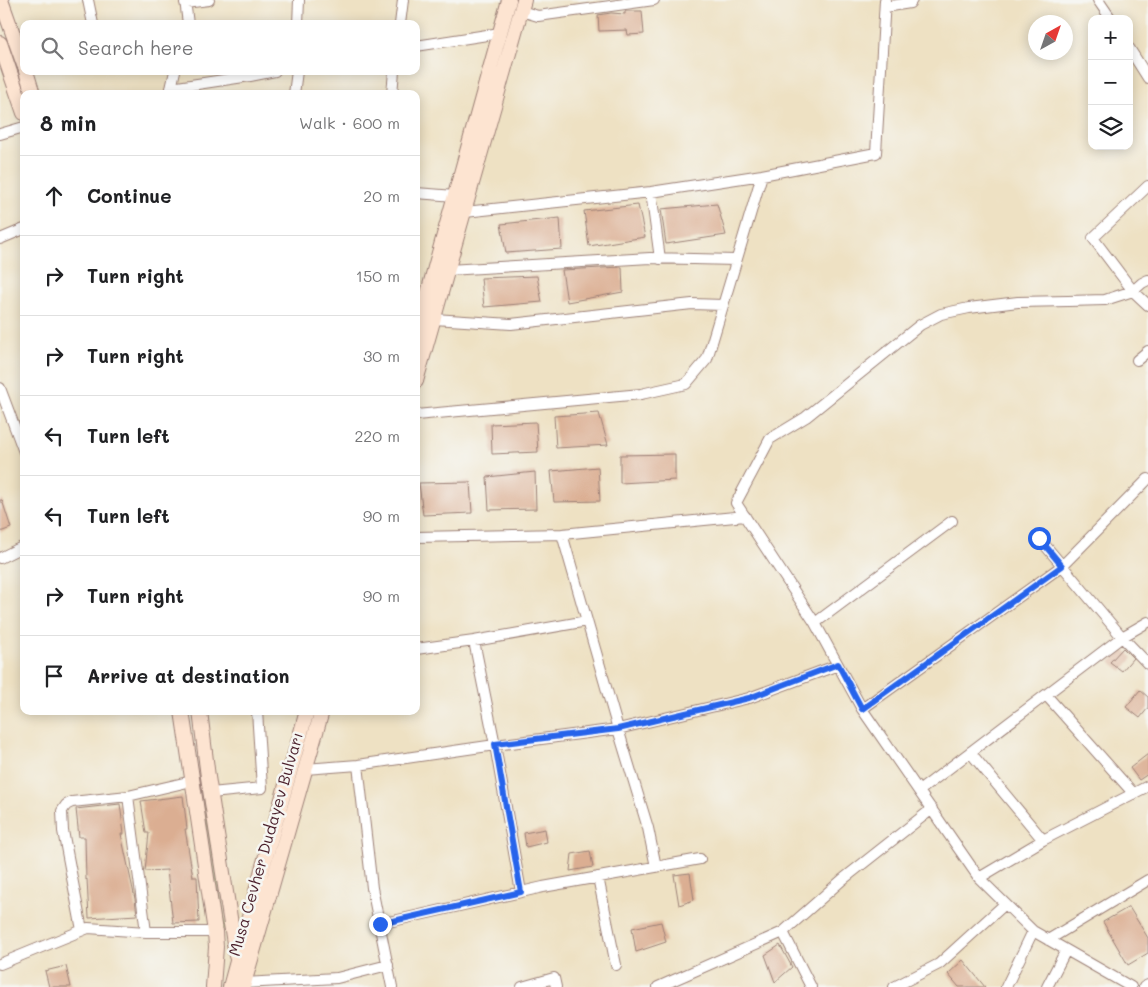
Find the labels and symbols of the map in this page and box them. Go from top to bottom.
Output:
north arrow [1028,15,1073,60]
route start [1028,527,1051,550]
street label: Musa Cevher Dudayev Bulvarı [223,730,307,958]
route end [369,913,392,936]

